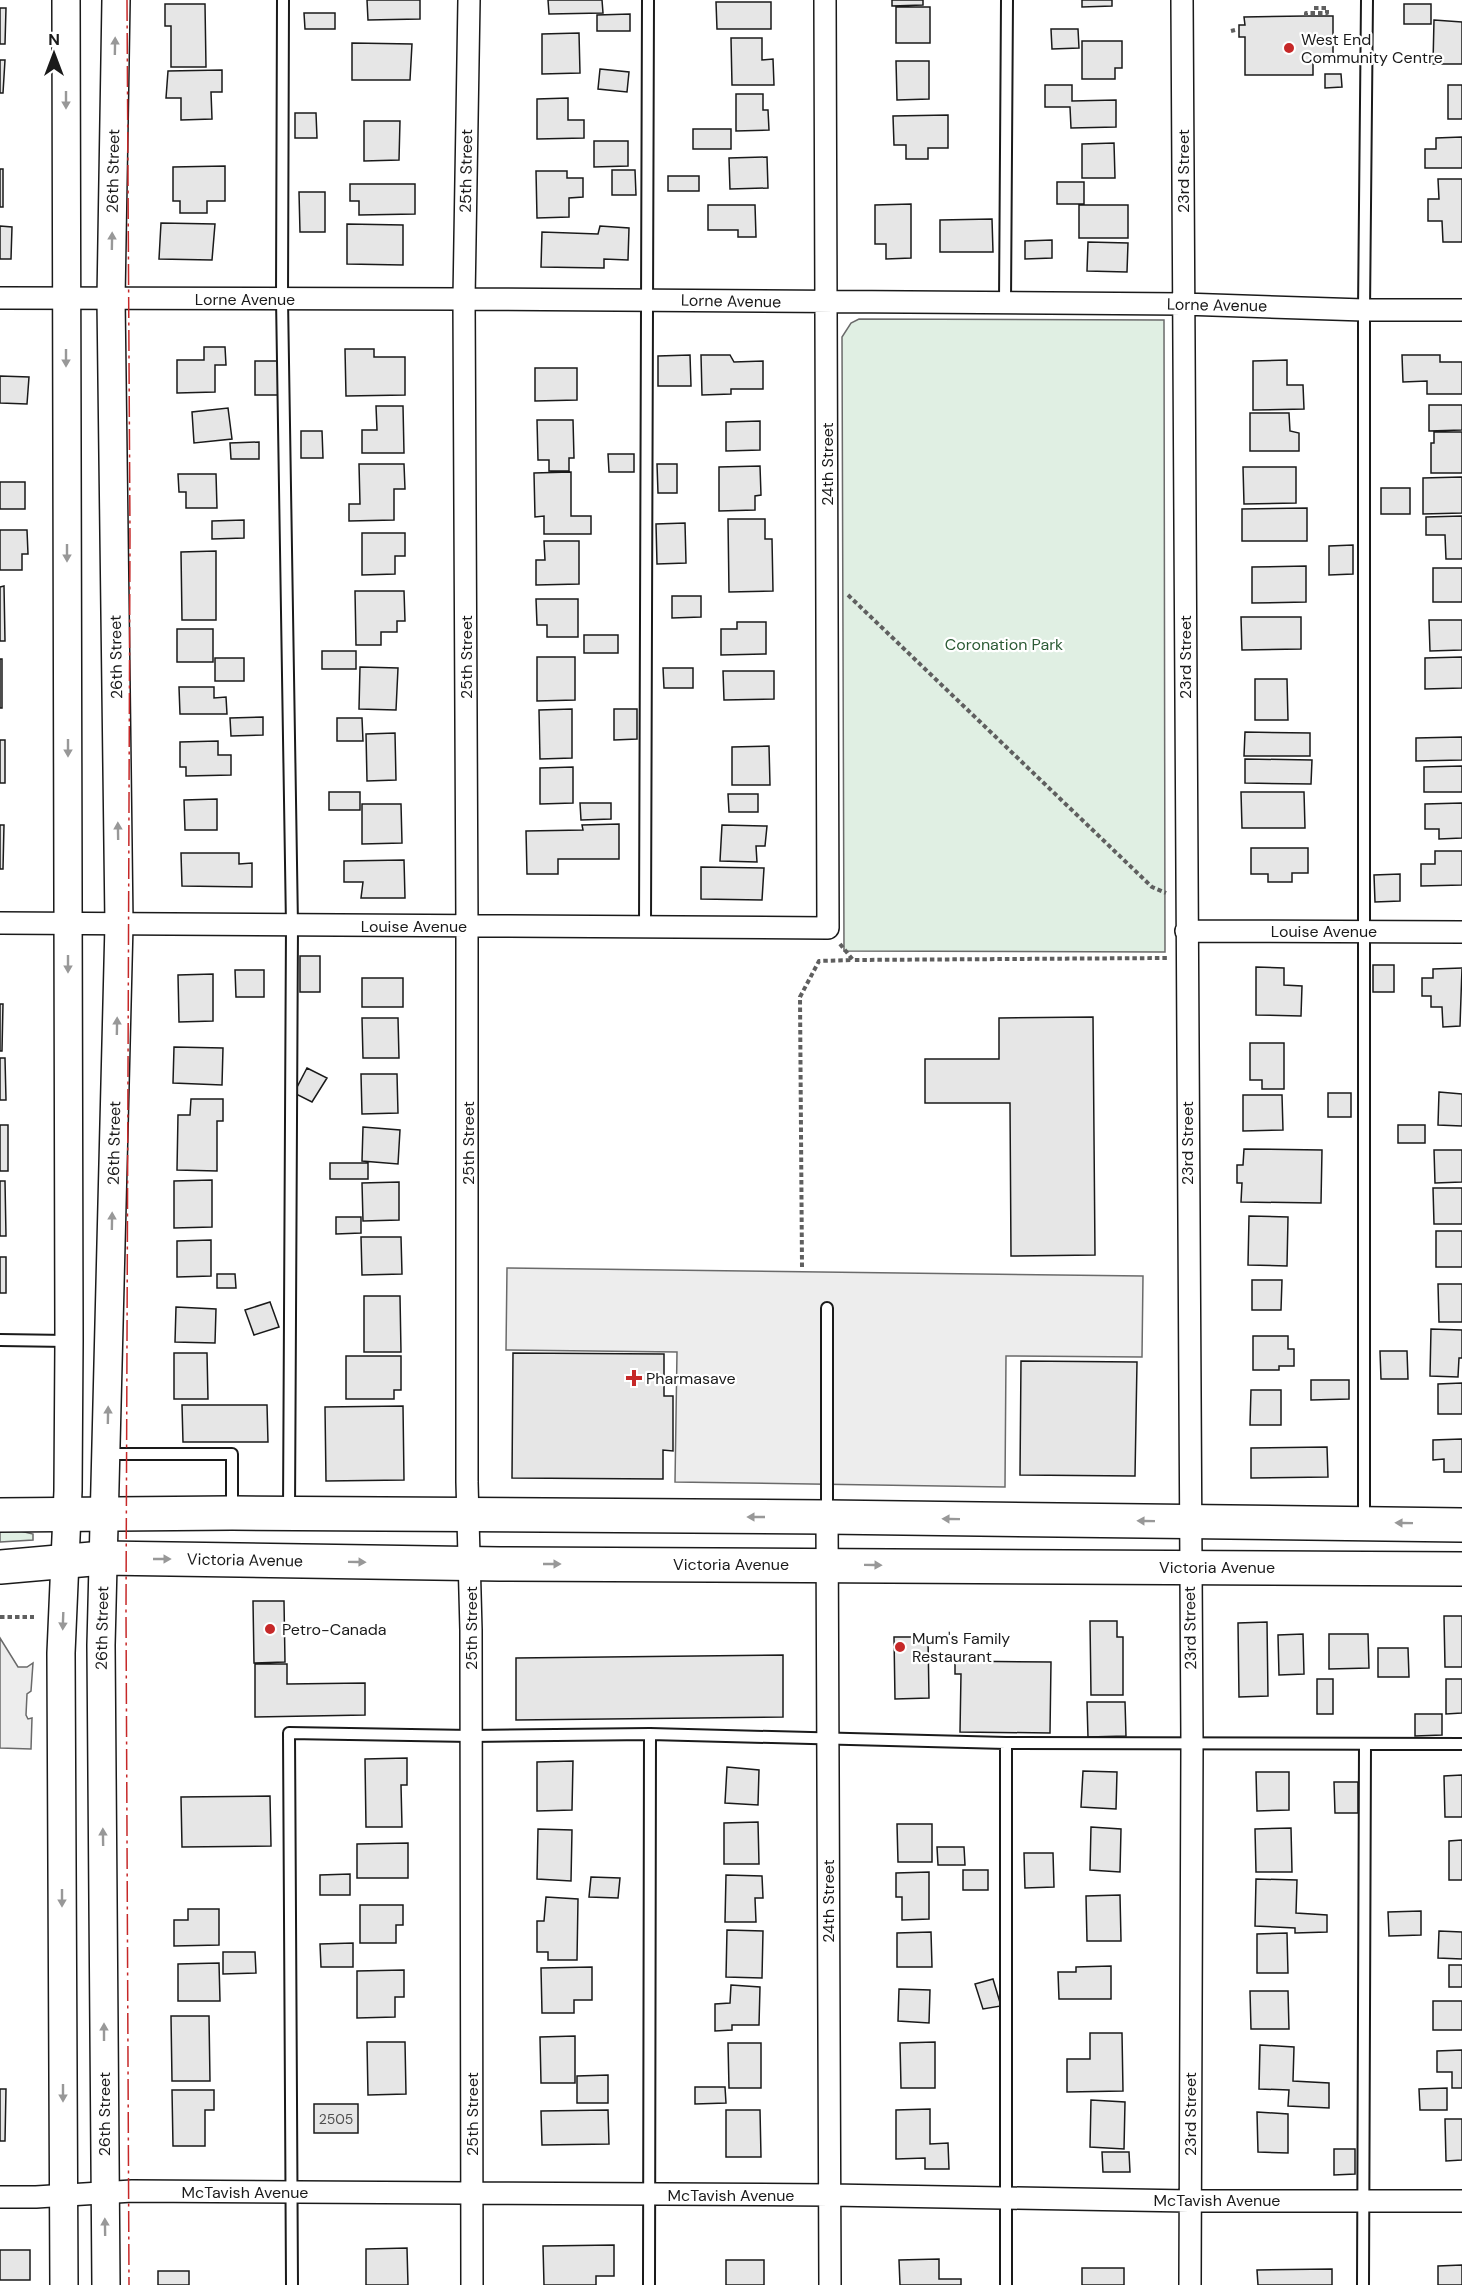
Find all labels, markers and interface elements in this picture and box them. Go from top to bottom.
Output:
north arrow [24,24,84,84]
text: N [48,29,60,50]
place label: West End Community Centre [1301,29,1443,68]
one-way arrow [110,36,120,55]
marker: West End Community Centre [1282,41,1296,55]
one-way arrow [61,91,71,110]
street label: 26th Street [102,129,124,213]
street label: 25th Street [455,129,477,213]
street label: 23rd Street [1173,129,1194,213]
one-way arrow [107,231,117,250]
street label: Lorne Avenue [195,289,295,310]
street label: Lorne Avenue [681,290,781,312]
street label: Lorne Avenue [1167,294,1267,316]
one-way arrow [61,348,71,367]
street label: 24th Street [817,422,838,506]
one-way arrow [62,543,72,562]
street label: 26th Street [105,615,127,699]
street label: 25th Street [456,615,477,699]
street label: 23rd Street [1175,615,1196,699]
park label: Coronation Park [945,634,1063,655]
one-way arrow [63,738,73,757]
one-way arrow [113,821,123,840]
street label: Louise Avenue [361,916,467,937]
street label: Louise Avenue [1271,921,1377,942]
one-way arrow [63,954,73,973]
one-way arrow [112,1016,121,1035]
street label: 26th Street [103,1101,125,1185]
street label: 25th Street [458,1101,479,1185]
street label: 23rd Street [1177,1101,1198,1185]
one-way arrow [107,1211,117,1230]
place label: Pharmasave [646,1368,736,1389]
marker: Pharmasave [627,1371,641,1385]
one-way arrow [103,1406,113,1425]
one-way arrow [746,1512,765,1522]
one-way arrow [941,1514,960,1524]
one-way arrow [1136,1517,1155,1526]
one-way arrow [1394,1519,1413,1528]
street label: Victoria Avenue [187,1548,303,1572]
one-way arrow [152,1554,171,1564]
street label: Victoria Avenue [673,1554,789,1575]
one-way arrow [347,1557,366,1567]
street label: Victoria Avenue [1159,1557,1275,1578]
one-way arrow [542,1559,561,1569]
one-way arrow [863,1560,882,1570]
street label: 26th Street [91,1586,113,1670]
street label: 25th Street [461,1586,482,1670]
street label: 23rd Street [1179,1586,1201,1670]
one-way arrow [58,1611,67,1630]
place label: Petro-Canada [282,1619,386,1640]
marker: Petro-Canada [263,1622,277,1636]
place label: Mum's Family Restaurant [912,1628,1010,1667]
marker: Mum's Family Restaurant [893,1640,907,1654]
one-way arrow [98,1827,108,1846]
street label: 24th Street [818,1859,839,1943]
one-way arrow [57,1888,67,1907]
one-way arrow [99,2022,109,2041]
street label: 26th Street [94,2072,115,2156]
street label: 25th Street [462,2072,483,2156]
street label: 23rd Street [1180,2072,1201,2156]
one-way arrow [58,2083,68,2102]
house number: 2505 [319,2110,353,2128]
street label: McTavish Avenue [182,2182,308,2203]
street label: McTavish Avenue [668,2185,794,2206]
street label: McTavish Avenue [1154,2190,1280,2211]
one-way arrow [100,2217,110,2236]

